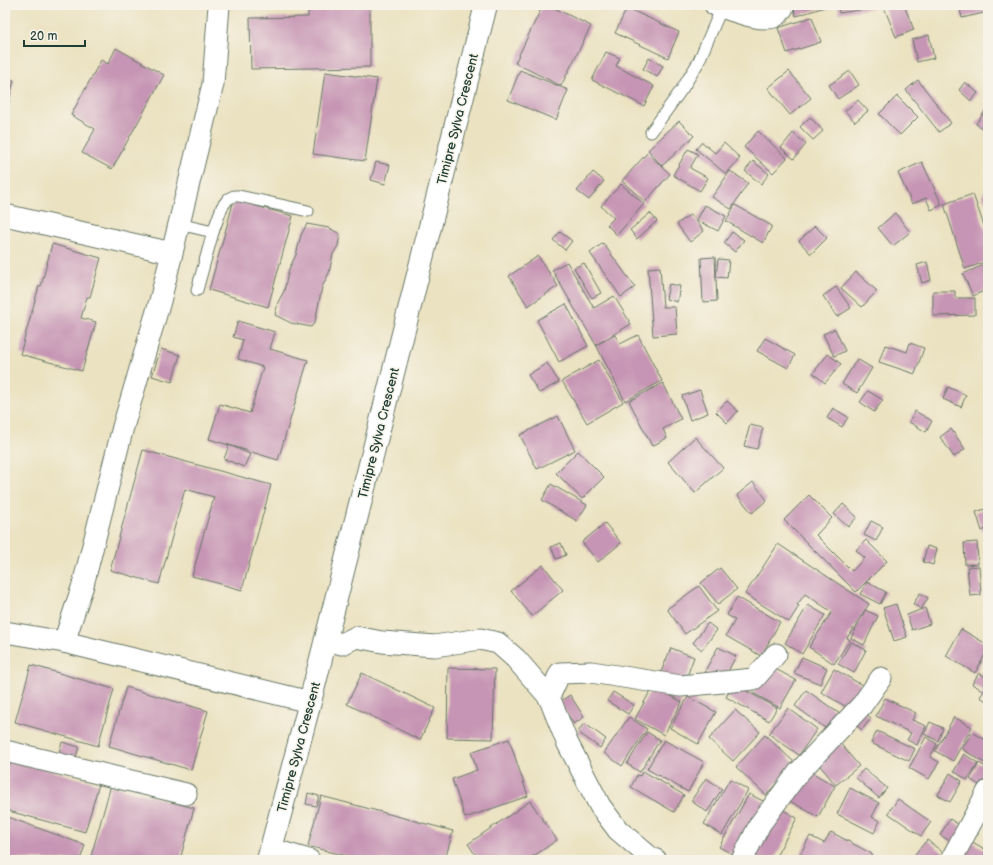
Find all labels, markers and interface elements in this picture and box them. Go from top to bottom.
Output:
scale bar [24,22,85,48]
text: 20 m [30,29,57,44]
street label: Timipre Sylva Crescent [434,52,482,186]
street label: Timipre Sylva Crescent [355,366,403,500]
street label: Timipre Sylva Crescent [274,680,324,814]

